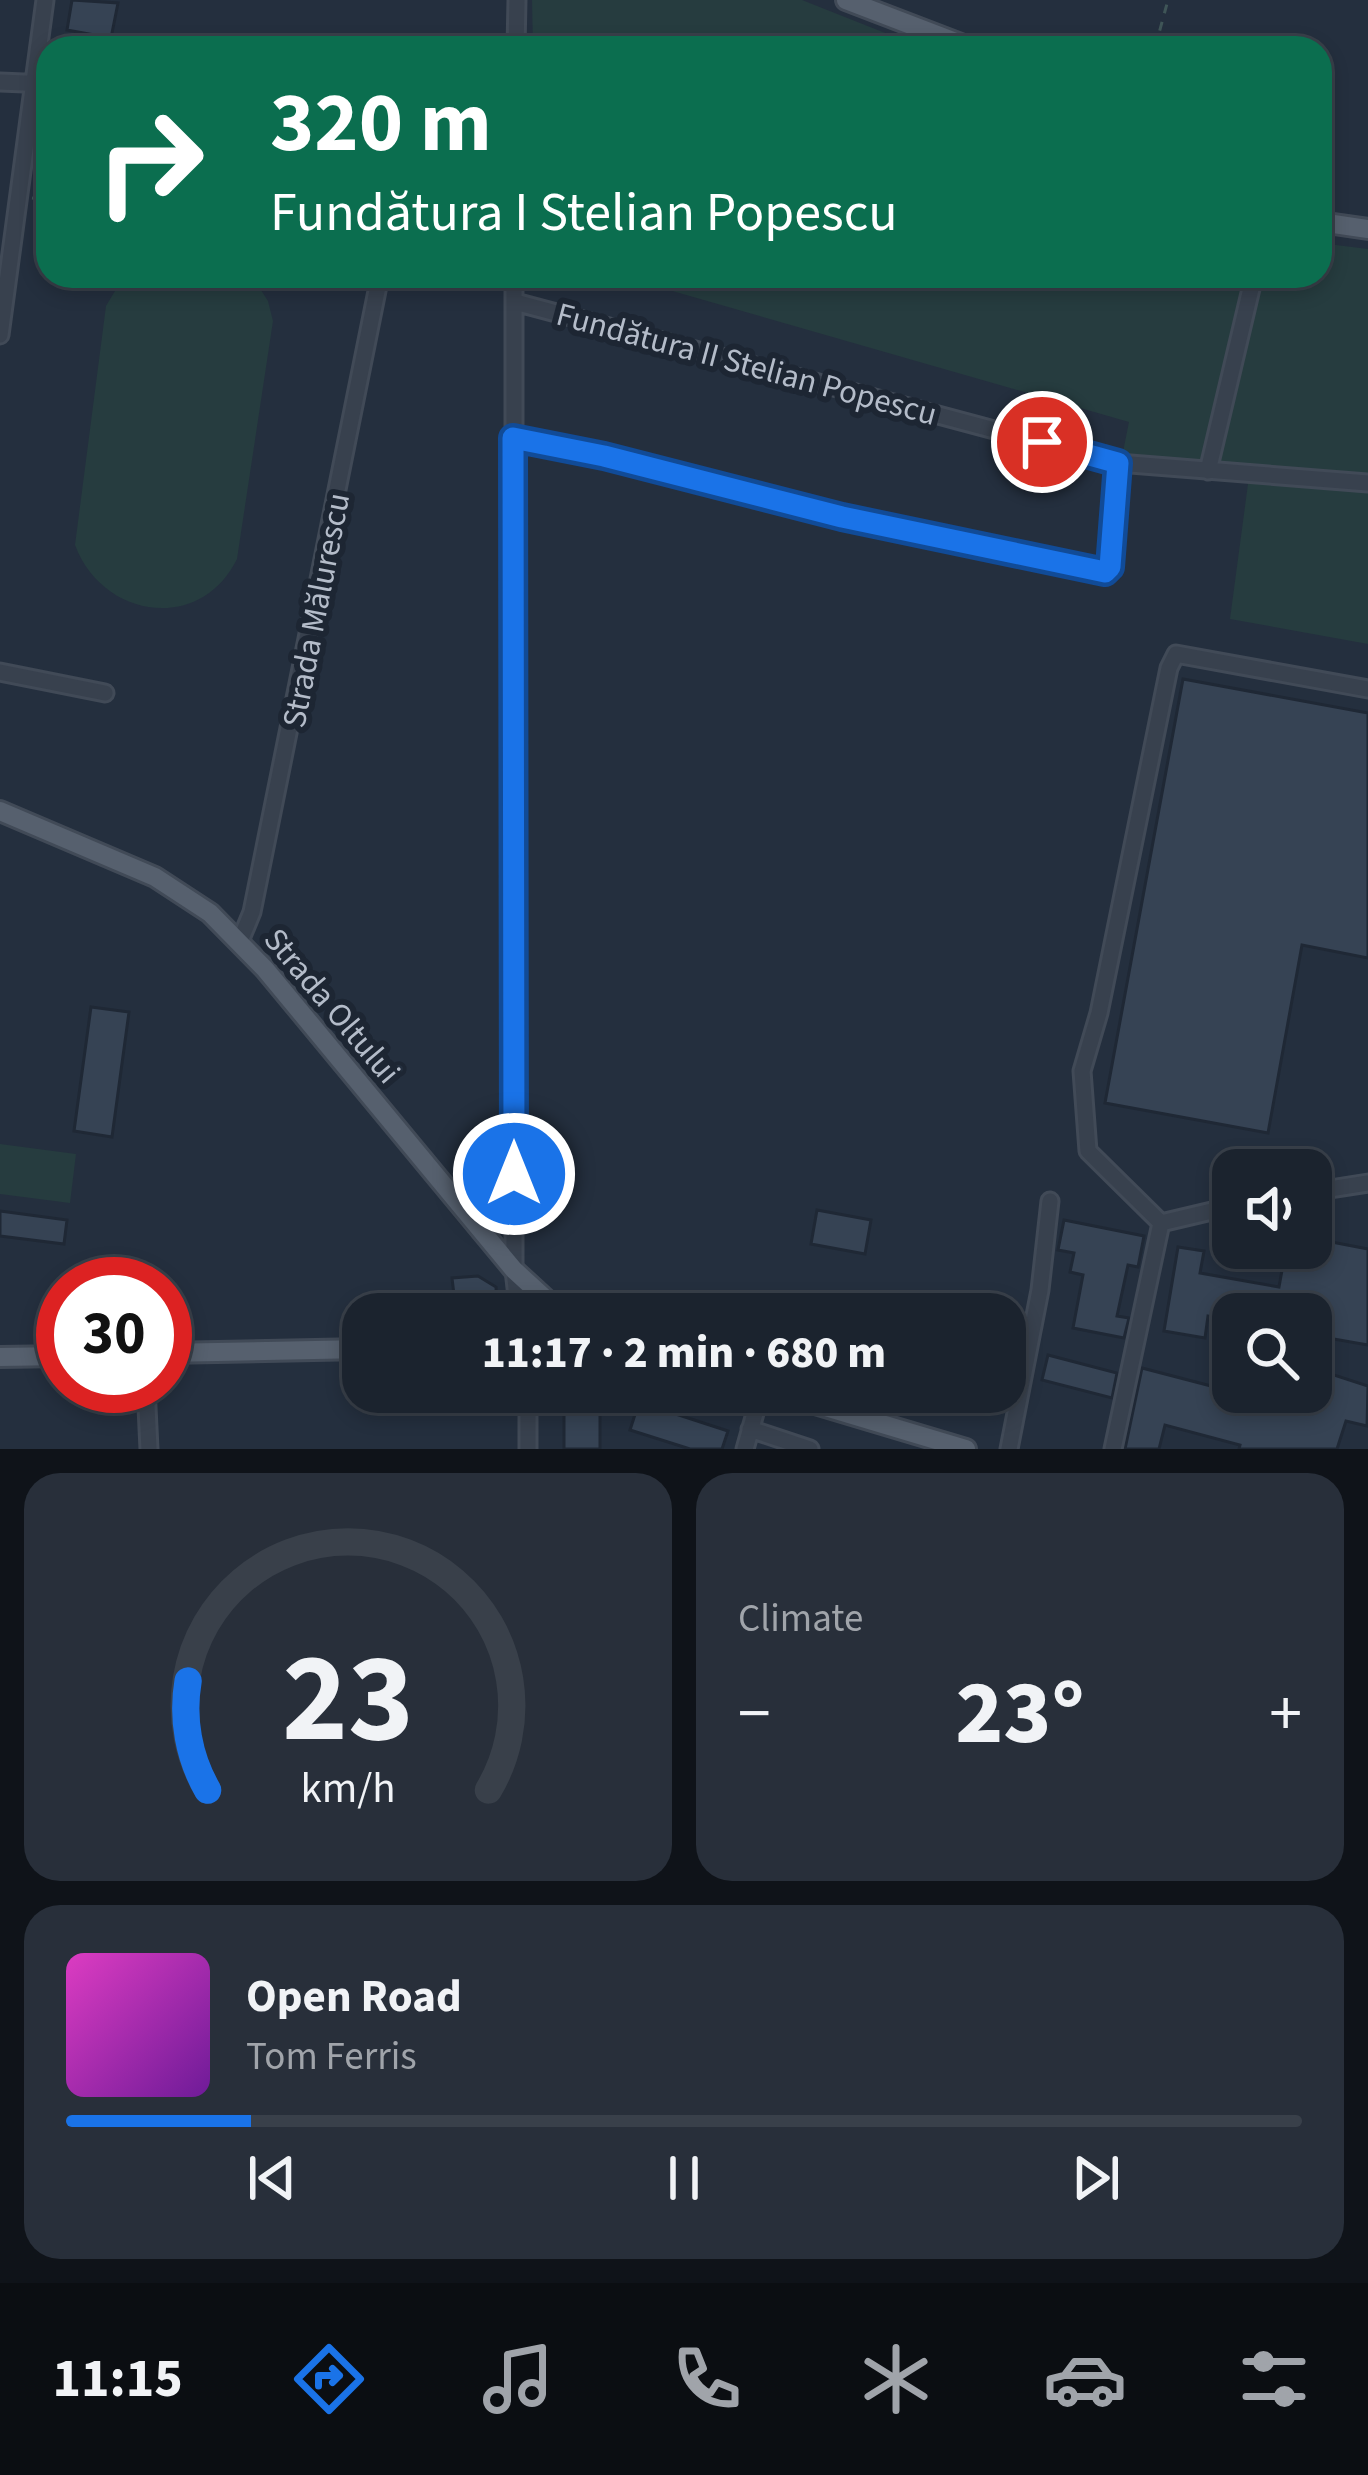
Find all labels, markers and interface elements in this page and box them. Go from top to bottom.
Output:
text: 320 m [270,64,492,184]
icon: right [72,84,228,240]
text: Fundătura I Stelian Popescu [270,175,898,252]
street label: Fundătura II Stelian Popescu [551,291,942,438]
pin [991,391,1093,493]
icon: arrive [1009,409,1075,475]
street label: Strada Mălurescu [271,489,362,732]
street label: Strada Oltului [253,918,411,1094]
position arrow [451,1111,577,1237]
map controls [1212,1149,1332,1413]
button: sound [1212,1149,1332,1269]
speed limit sign: 30 [36,1257,192,1413]
button: search [1212,1293,1332,1413]
text: 11:17 · 2 min · 680 m [482,1321,886,1385]
text: Climate [738,1591,863,1647]
text: 23 [282,1611,414,1789]
text: 23° [955,1650,1085,1778]
text: − [738,1667,771,1761]
text: + [1269,1667,1302,1761]
text: km/h [300,1758,396,1819]
text: Open Road [246,1965,462,2029]
text: Tom Ferris [246,2029,417,2085]
icon: previous [239,2145,305,2211]
icon: pause [651,2145,717,2211]
icon: next [1063,2145,1129,2211]
icon: directions [287,2337,371,2421]
icon: music [476,2337,560,2421]
icon: phone [665,2337,749,2421]
icon: climate [854,2337,938,2421]
icon: car [1043,2337,1127,2421]
icon: filters [1232,2337,1316,2421]
text: 11:15 [52,2341,183,2418]

